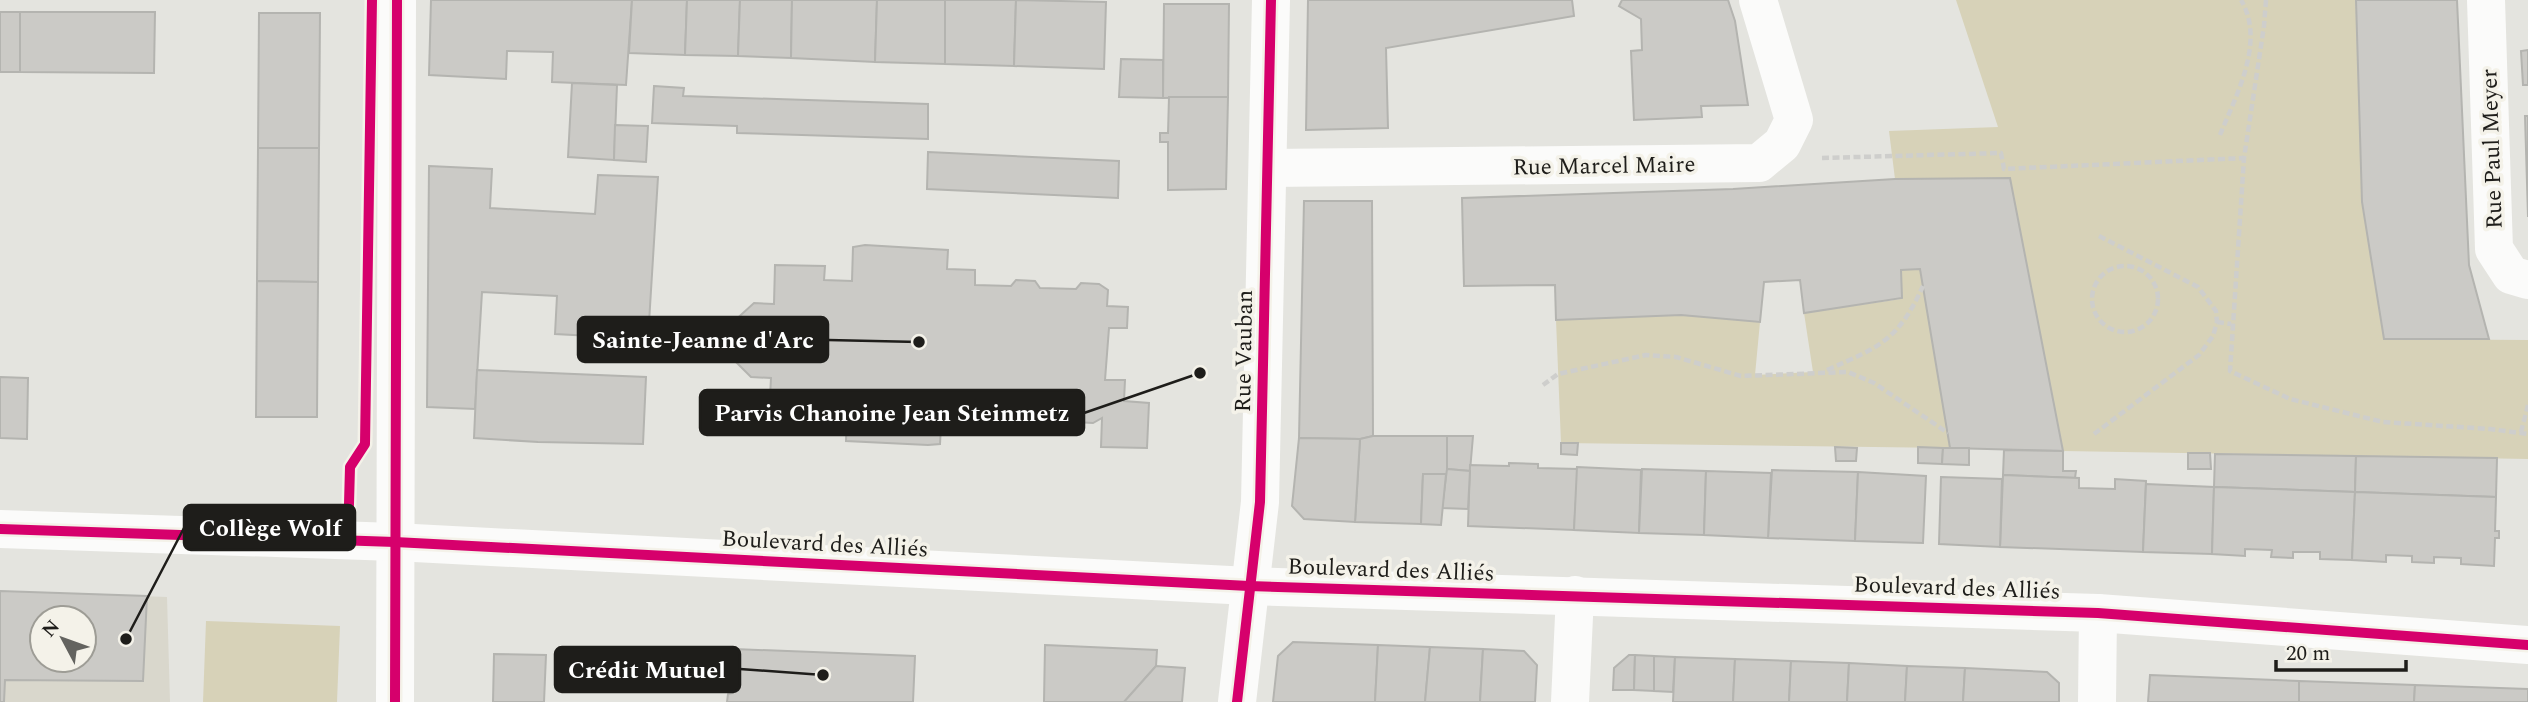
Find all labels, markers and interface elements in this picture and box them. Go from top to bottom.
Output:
street label: Rue Paul Meyer [2472,68,2513,230]
street label: Rue Marcel Maire [1512,147,1696,186]
street label: Rue Vauban [1226,289,1263,413]
callout: Sainte-Jeanne d'Arc [578,317,828,362]
text: Sainte-Jeanne d'Arc [592,323,814,359]
callout: Parvis Chanoine Jean Steinmetz [700,390,1084,435]
text: Parvis Chanoine Jean Steinmetz [714,396,1070,432]
callout: Collège Wolf [184,505,355,550]
text: Collège Wolf [199,511,343,547]
street label: Boulevard des Alliés [721,522,929,567]
street label: Boulevard des Alliés [1287,549,1495,592]
street label: Boulevard des Alliés [1853,567,2061,610]
north arrow [28,604,98,674]
text: N [35,613,67,644]
scale bar [2276,628,2406,672]
text: 20 m [2286,638,2330,670]
callout: Crédit Mutuel [555,647,740,692]
text: Crédit Mutuel [568,653,726,689]

